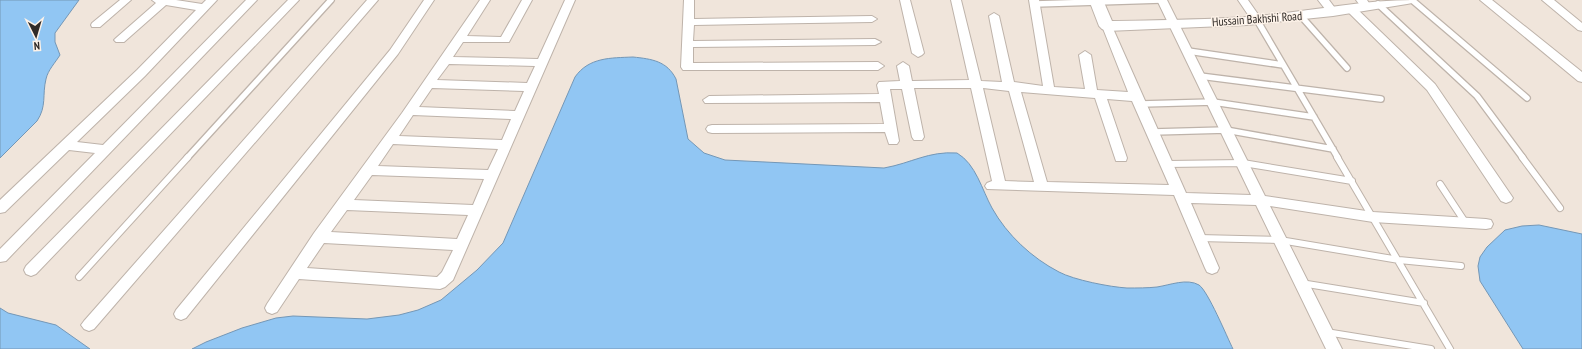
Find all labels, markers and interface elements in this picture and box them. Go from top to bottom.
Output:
street label: Hussain Bakhshi Road [1211,8,1303,29]
north arrow [16,16,56,56]
text: N [33,39,40,53]

